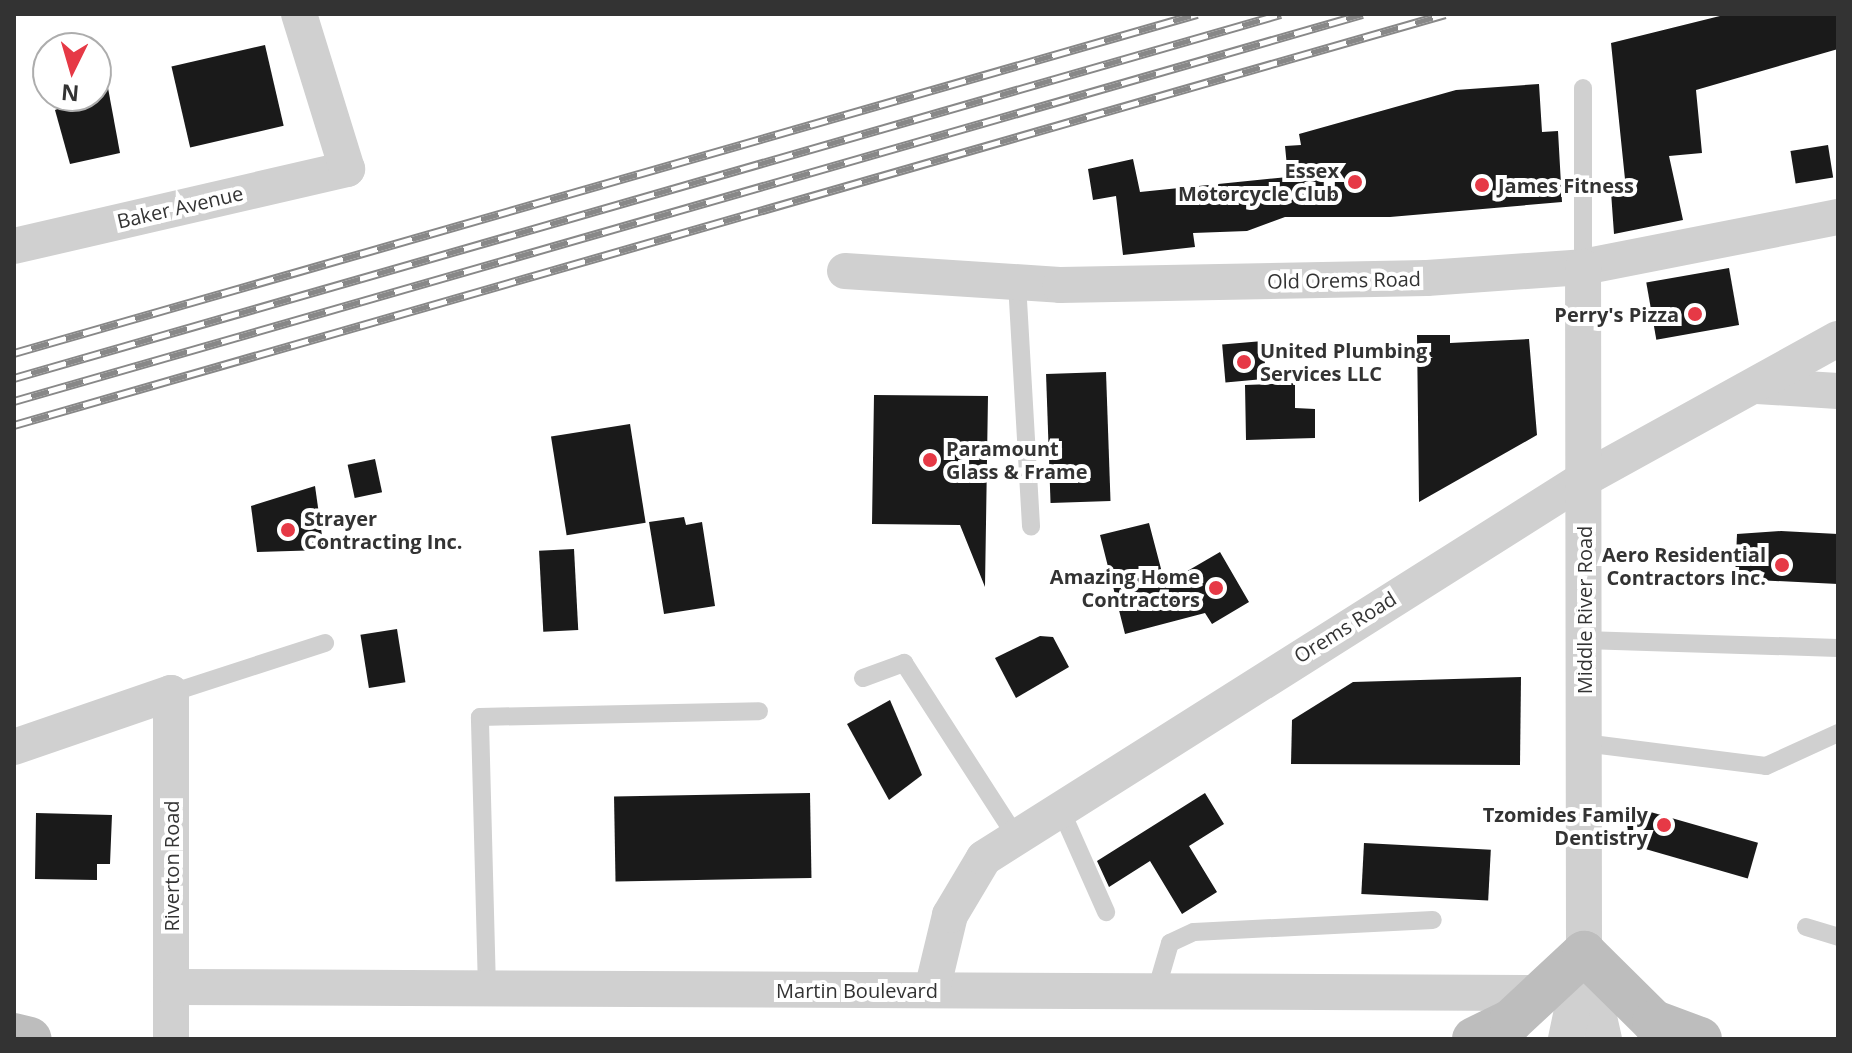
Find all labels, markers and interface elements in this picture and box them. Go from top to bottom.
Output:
north arrow [32,32,112,112]
text: N [60,78,80,110]
place label: Essex Motorcycle Club [1178,158,1339,205]
marker: Essex Motorcycle Club [1346,173,1364,191]
place label: James Fitness [1498,173,1634,197]
marker: James Fitness [1473,176,1491,194]
street label: Baker Avenue [115,181,245,233]
street label: Old Orems Road [1267,267,1421,293]
place label: Perry's Pizza [1554,302,1679,326]
marker: Perry's Pizza [1686,305,1704,323]
place label: United Plumbing Services LLC [1260,338,1427,385]
marker: United Plumbing Services LLC [1235,353,1253,371]
place label: Paramount Glass & Frame [946,436,1088,483]
marker: Paramount Glass & Frame [921,451,939,469]
place label: Strayer Contracting Inc. [304,506,463,553]
marker: Strayer Contracting Inc. [279,521,297,539]
street label: Middle River Road [1572,526,1596,694]
place label: Aero Residential Contractors Inc. [1602,542,1766,589]
marker: Aero Residential Contractors Inc. [1773,556,1791,574]
place label: Amazing Home Contractors [1050,564,1200,611]
marker: Amazing Home Contractors [1207,579,1225,597]
street label: Orems Road [1289,586,1401,668]
street label: Riverton Road [159,800,183,932]
place label: Tzomides Family Dentistry [1483,802,1648,849]
marker: Tzomides Family Dentistry [1655,816,1673,834]
street label: Martin Boulevard [776,978,938,1002]

